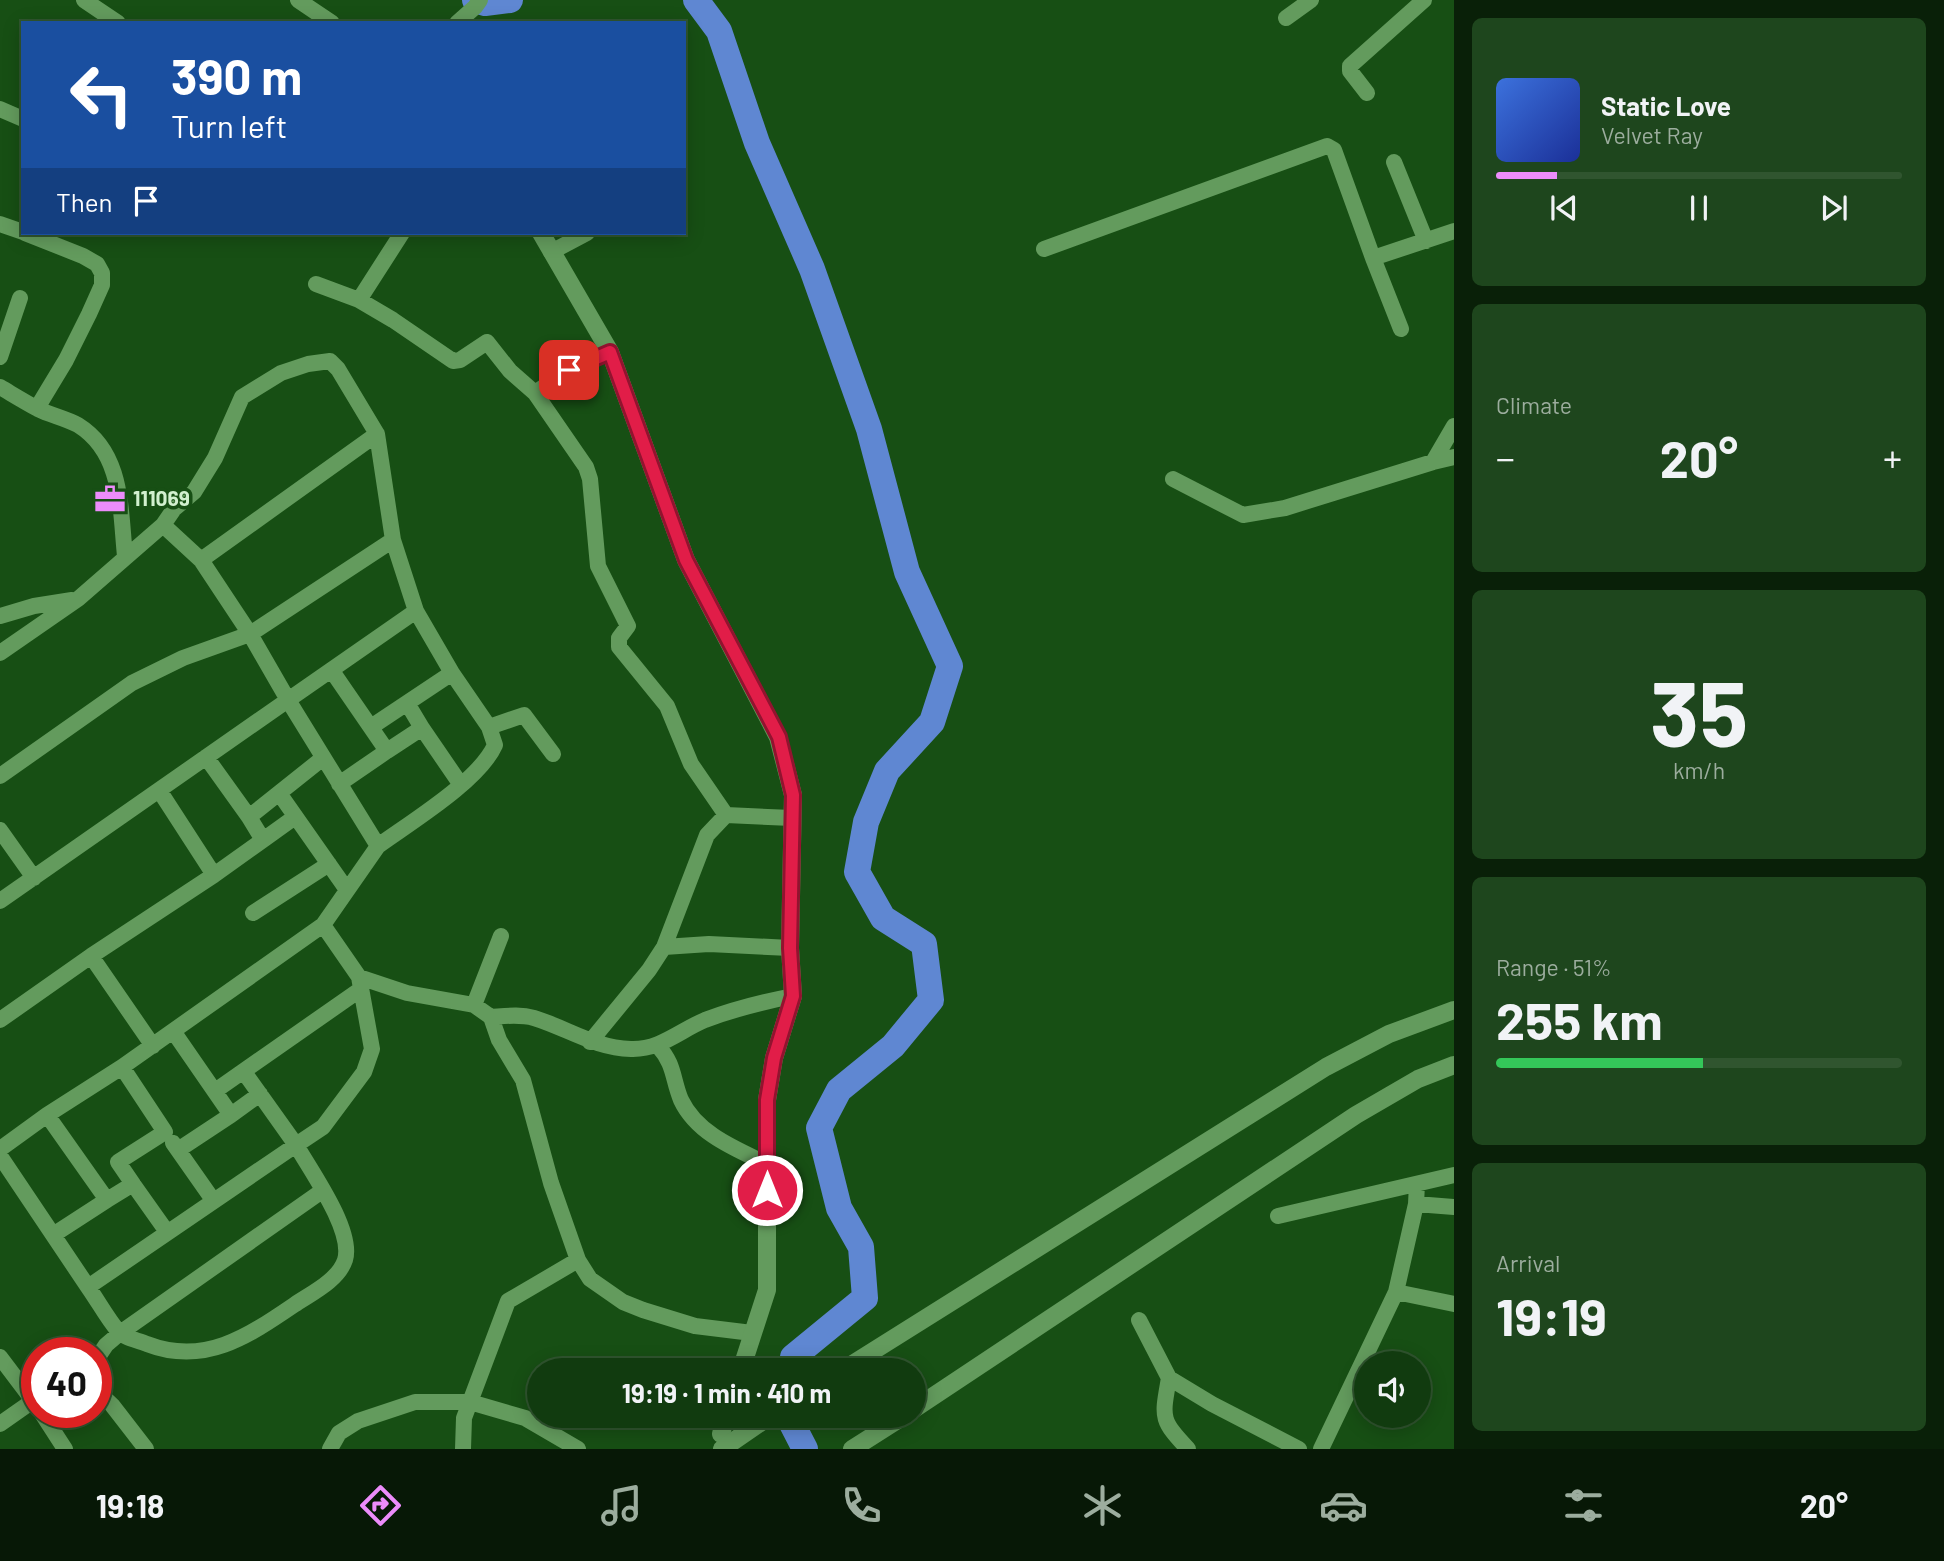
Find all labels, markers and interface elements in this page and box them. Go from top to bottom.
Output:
text: 390 m [171,46,302,105]
icon: left [56,49,147,140]
text: Static Love [1601,90,1731,121]
text: Turn left [171,106,288,144]
text: Velvet Ray [1601,121,1703,149]
icon: arrive [127,182,165,220]
text: Then [56,186,113,217]
icon: previous [1545,189,1583,227]
icon: pause [1680,189,1718,227]
icon: next [1815,189,1853,227]
pin [539,340,599,400]
icon: arrive [550,351,588,389]
text: Climate [1496,391,1572,419]
text: 20° [1660,426,1738,488]
text: − [1496,434,1515,480]
text: + [1883,434,1902,480]
office icon: 111069 [93,482,127,516]
place label: 111069 [133,485,190,510]
text: 35 [1650,656,1748,765]
text: km/h [1673,756,1725,784]
text: Range · 51% [1496,953,1612,981]
text: 255 km [1496,988,1663,1050]
position arrow [730,1153,804,1227]
text: Arrival [1496,1249,1560,1277]
text: 19:19 [1496,1284,1607,1346]
speed limit sign: 40 [21,1337,112,1428]
map controls [1354,1351,1431,1428]
button: sound [1354,1351,1431,1428]
text: 19:19 · 1 min · 410 m [622,1377,831,1408]
icon: directions [356,1481,405,1530]
icon: music [597,1481,646,1530]
icon: phone [837,1481,886,1530]
icon: climate [1078,1481,1127,1530]
icon: car [1319,1481,1368,1530]
icon: filters [1559,1481,1608,1530]
text: 19:18 [96,1486,164,1524]
text: 20° [1800,1486,1848,1524]

